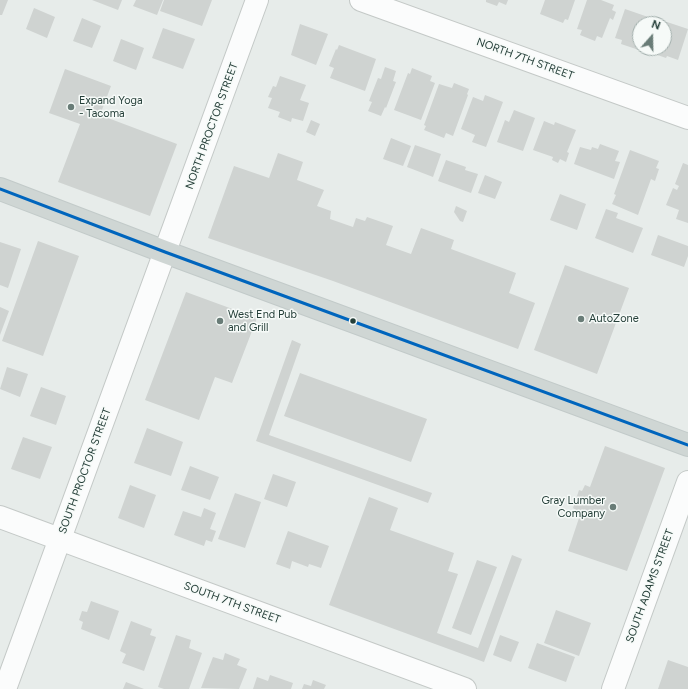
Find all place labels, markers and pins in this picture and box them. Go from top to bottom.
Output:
place label: Expand Yoga - Tacoma [79,94,143,120]
marker: Expand Yoga - Tacoma [66,102,76,112]
place label: West End Pub and Grill [228,308,297,334]
place label: AutoZone [589,312,639,326]
marker: AutoZone [576,314,586,324]
marker: West End Pub and Grill [215,316,225,326]
unlabelled marker [348,316,358,326]
place label: Gray Lumber Company [542,494,605,520]
marker: Gray Lumber Company [608,502,618,512]

